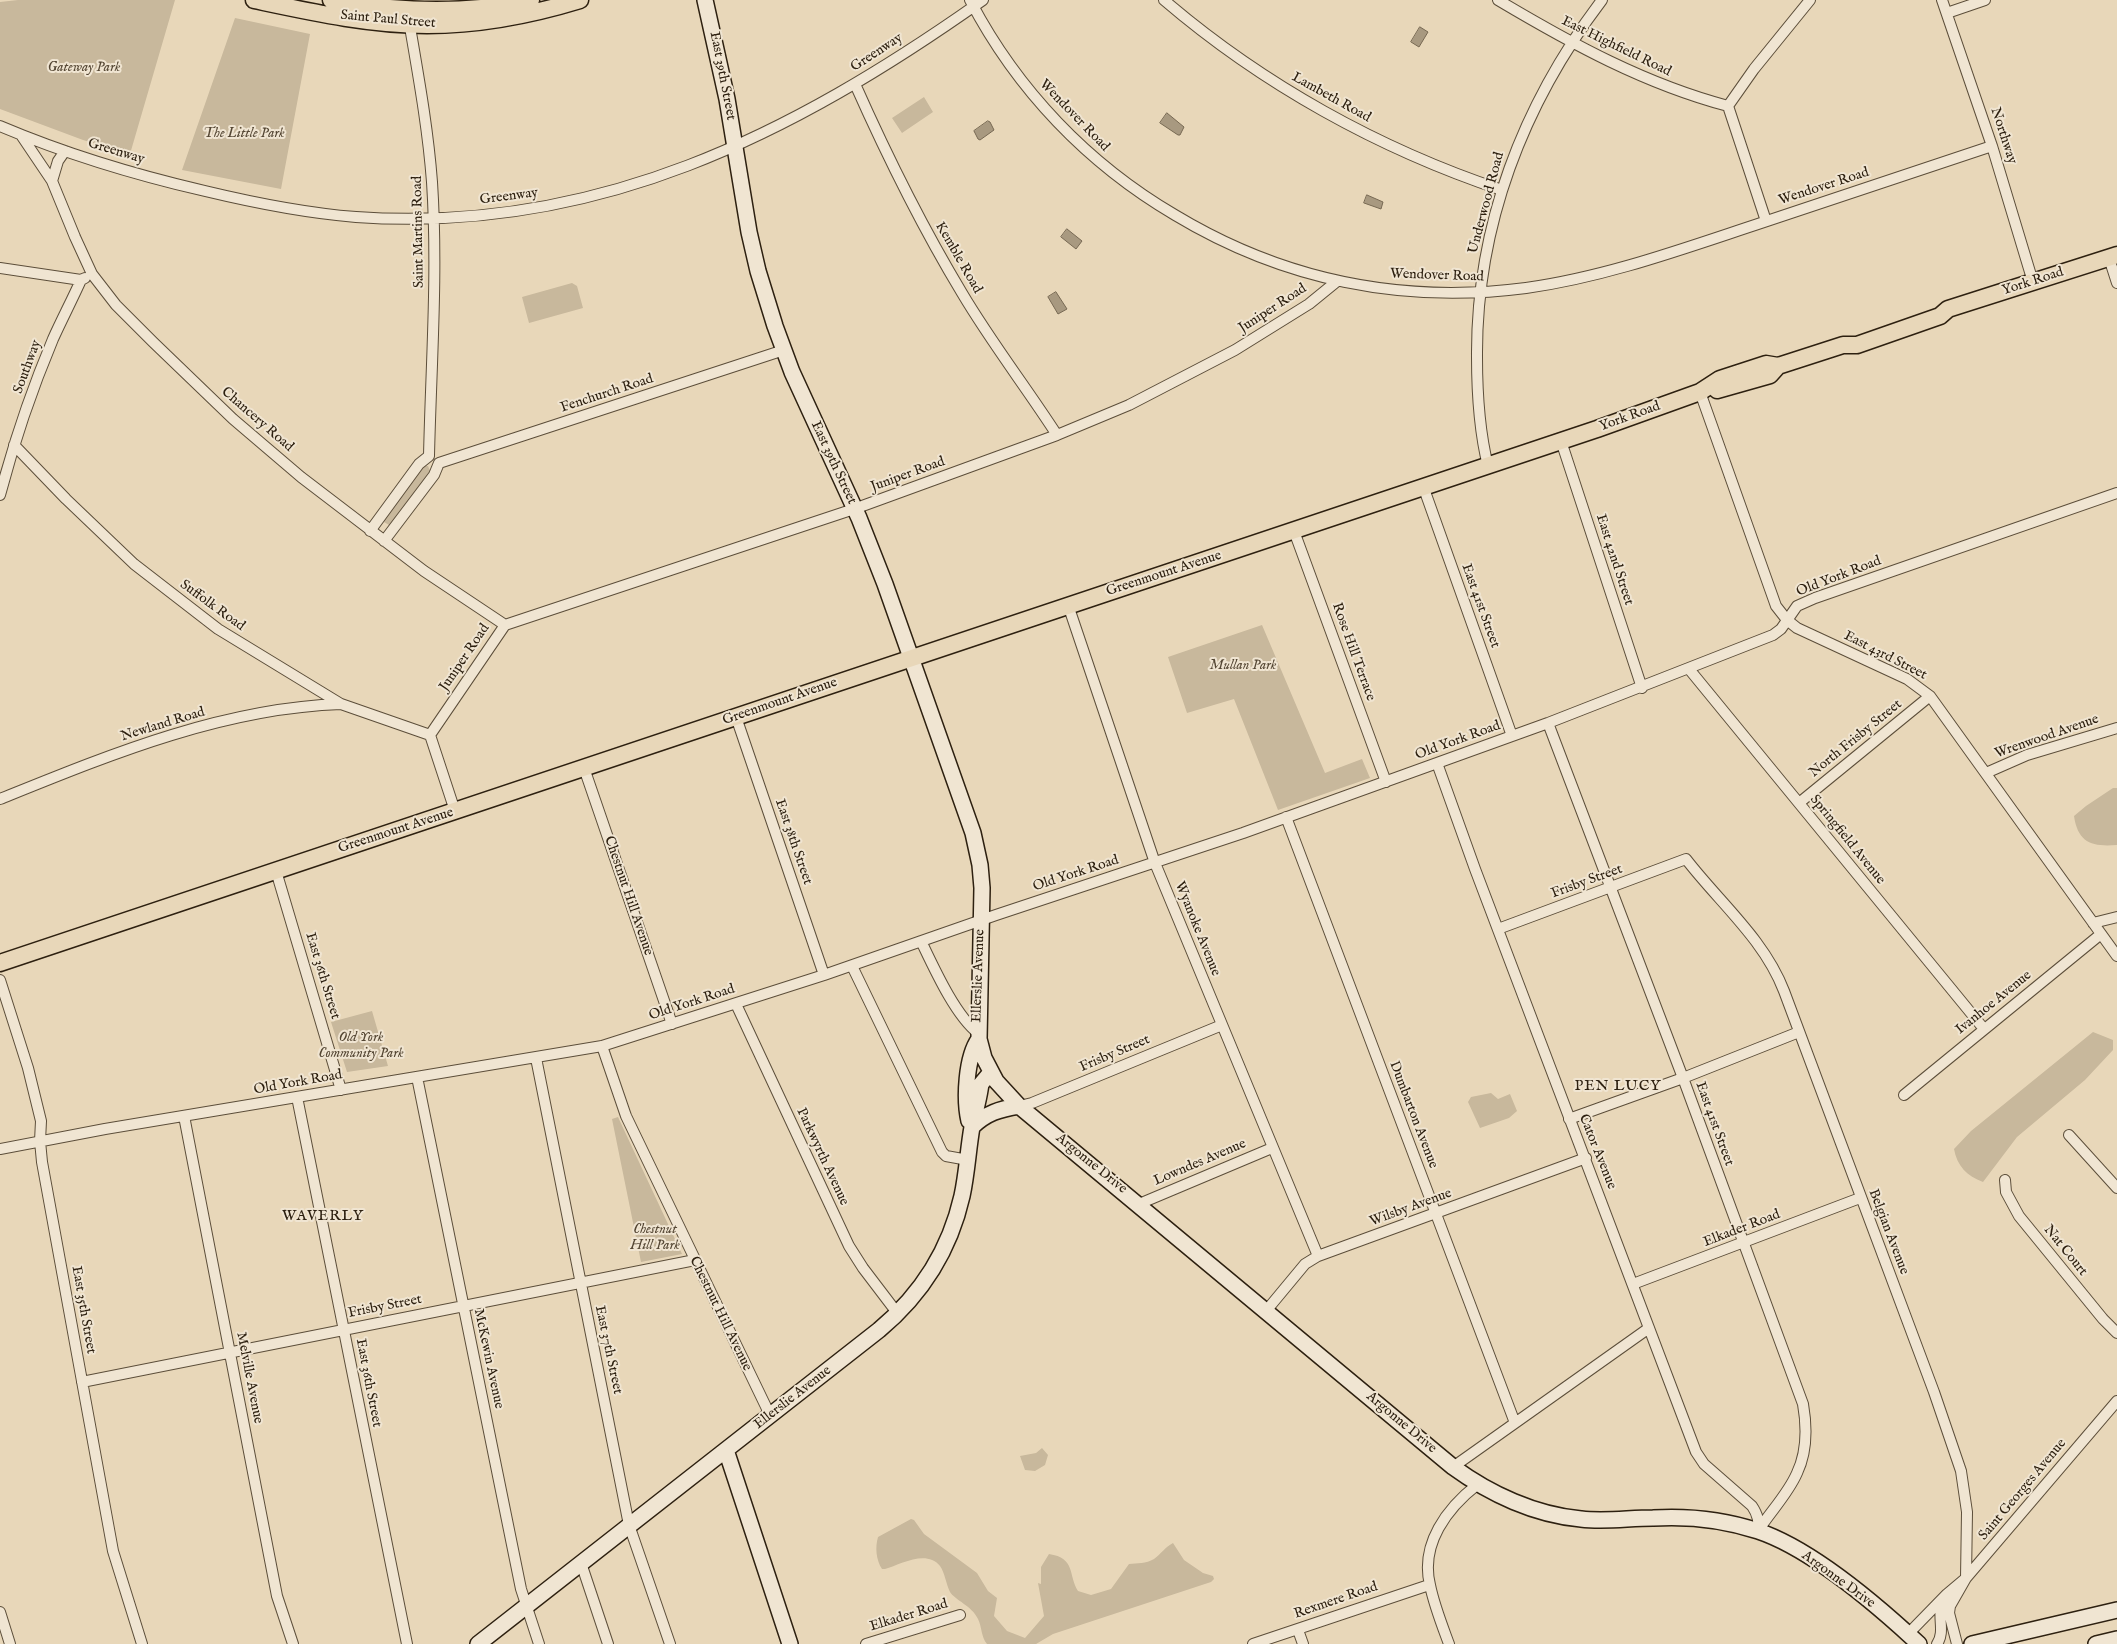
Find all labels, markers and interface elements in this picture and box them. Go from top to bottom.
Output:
street label: Saint Paul Street [340,7,436,33]
street label: East Highfield Road [1558,13,1674,81]
street label: East 39th Street [705,30,739,122]
street label: Greenway [848,30,906,76]
park label: Gateway Park [48,60,120,76]
street label: Lambeth Road [1289,69,1373,127]
street label: Wendover Road [1035,76,1113,156]
street label: Northway [1986,106,2020,166]
park label: The Little Park [203,126,285,142]
street label: Greenway [86,135,146,169]
street label: Underwood Road [1465,150,1509,256]
street label: Wendover Road [1777,165,1871,209]
street label: Saint Martins Road [410,176,428,288]
street label: Greenway [479,185,539,209]
street label: Kemble Road [931,219,985,297]
street label: York Road [2000,264,2066,300]
street label: Wendover Road [1390,266,1484,286]
street label: Juniper Road [1236,281,1310,337]
street label: Southway [11,338,45,396]
street label: Fenchurch Road [558,371,656,417]
street label: Chancery Road [217,384,297,456]
street label: York Road [1597,398,1663,436]
street label: East 39th Street [806,419,860,507]
street label: Juniper Road [869,454,947,496]
street label: East 42nd Street [1591,512,1637,608]
street label: Greenmount Avenue [1104,547,1224,601]
street label: Old York Road [1794,553,1884,601]
street label: East 41st Street [1457,562,1503,650]
street label: Suffolk Road [176,577,248,635]
street label: Rose Hill Terrace [1327,601,1379,703]
street label: Juniper Road [436,621,494,695]
street label: East 43rd Street [1841,628,1929,684]
park label: Mullan Park [1210,658,1276,674]
street label: Greenmount Avenue [720,674,840,730]
street label: North Frisby Street [1806,697,1906,781]
street label: Newland Road [119,704,207,746]
street label: Wrenwood Avenue [1993,711,2101,763]
street label: Old York Road [1413,718,1503,764]
street label: Springfield Avenue [1806,792,1888,888]
street label: East 38th Street [771,797,815,887]
street label: Greenmount Avenue [336,804,456,858]
street label: Chestnut Hill Avenue [600,834,656,958]
street label: Old York Road [1031,852,1121,896]
street label: Frisby Street [1549,861,1625,903]
street label: Wyanoke Avenue [1170,879,1224,979]
street label: Ellerslie Avenue [969,929,989,1023]
street label: East 36th Street [301,931,343,1021]
street label: Ivanhoe Avenue [1953,967,2035,1039]
street label: Old York Road [647,981,737,1025]
park label: Old York Community Park [318,1030,404,1062]
street label: Frisby Street [1077,1032,1153,1076]
street label: Dumbarton Avenue [1385,1059,1441,1171]
street label: Old York Road [253,1067,343,1099]
district label: PEN LUCY [1573,1078,1663,1096]
street label: East 41st Street [1691,1080,1737,1168]
street label: Parkwyrth Avenue [792,1105,852,1209]
street label: Cator Avenue [1574,1112,1620,1192]
street label: Argonne Drive [1052,1130,1130,1198]
street label: Lowndes Avenue [1151,1136,1249,1190]
street label: Wilsby Avenue [1368,1185,1454,1231]
street label: Belgian Avenue [1864,1187,1912,1277]
street label: Elkader Road [1701,1207,1783,1251]
district label: WAVERLY [281,1208,365,1226]
park label: Chestnut Hill Park [630,1222,680,1254]
street label: Nat Court [2039,1222,2091,1280]
street label: Chestnut Hill Avenue [685,1254,755,1374]
street label: East 35th Street [67,1265,99,1355]
street label: Frisby Street [347,1292,423,1322]
street label: East 37th Street [590,1304,626,1396]
street label: McKewin Avenue [469,1308,507,1410]
street label: Melville Avenue [232,1331,266,1425]
street label: East 36th Street [351,1337,385,1429]
street label: Ellerslie Avenue [751,1363,835,1433]
street label: Argonne Drive [1362,1389,1440,1457]
street label: Saint Georges Avenue [1976,1436,2070,1544]
street label: Argonne Drive [1798,1548,1878,1612]
street label: Rexmere Road [1292,1579,1380,1623]
street label: Elkader Road [868,1596,950,1636]

